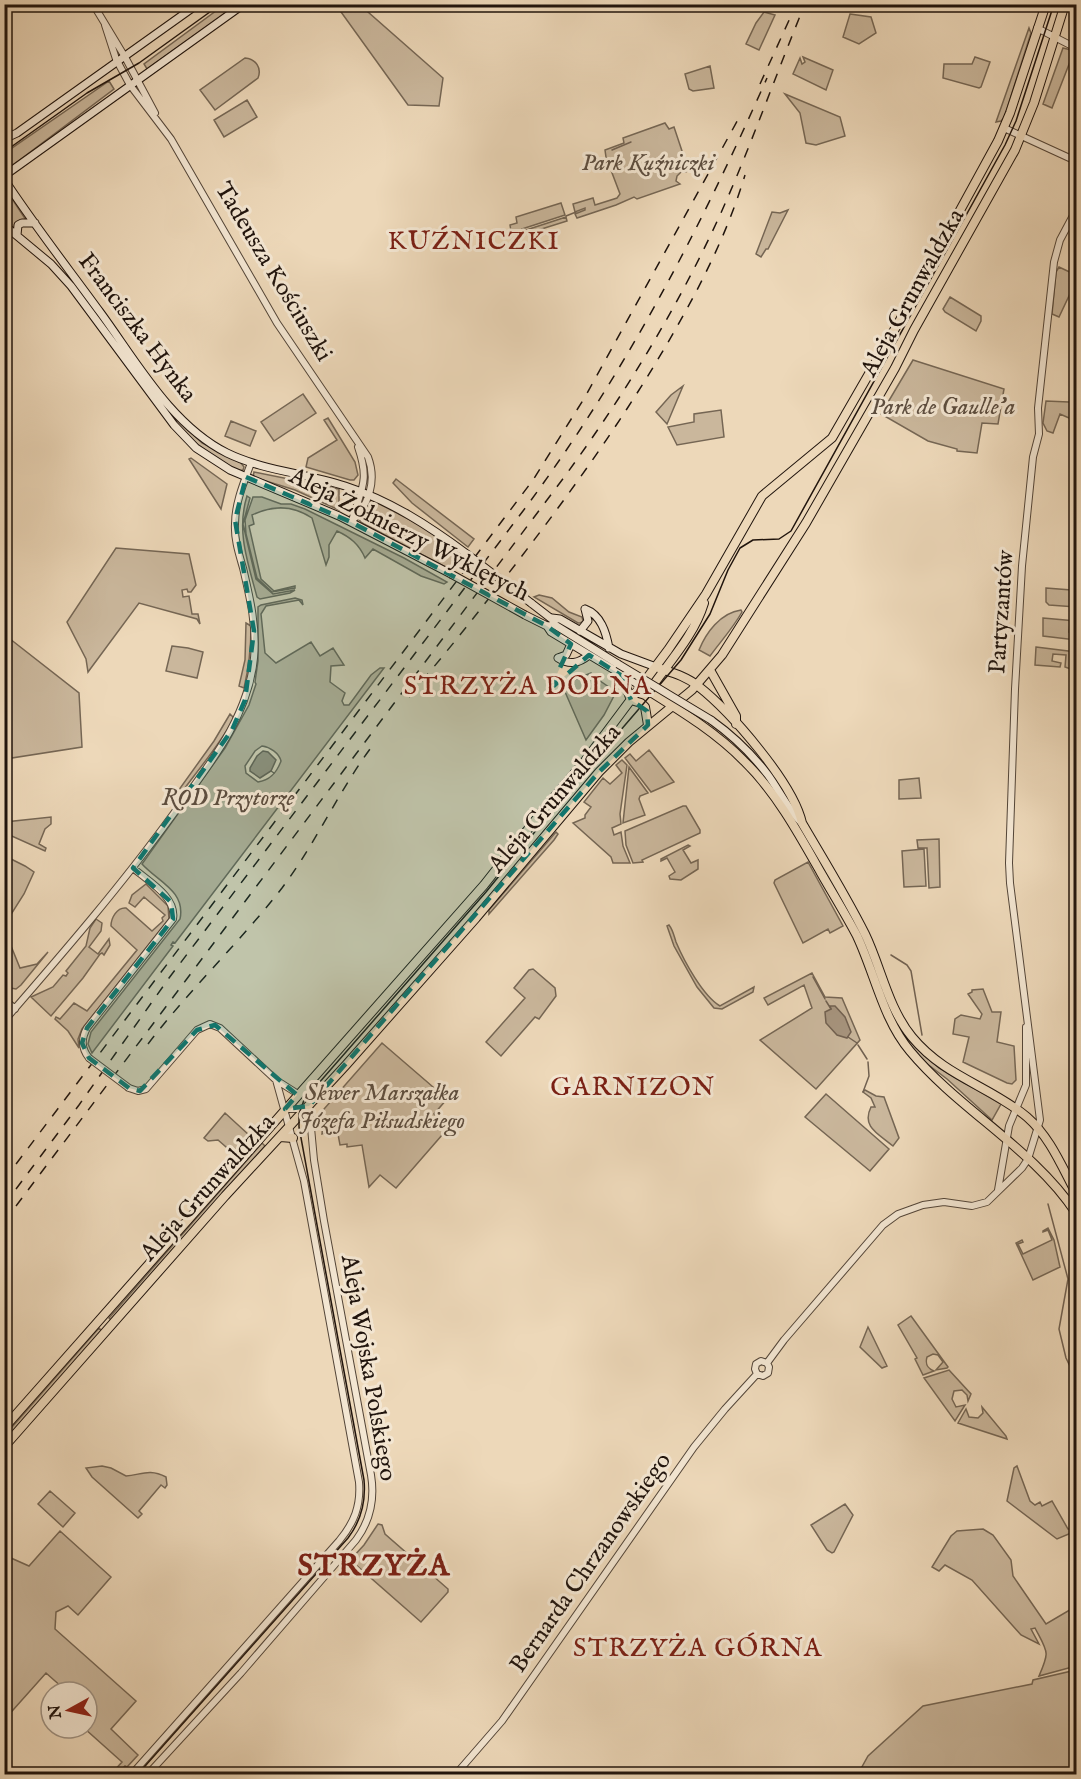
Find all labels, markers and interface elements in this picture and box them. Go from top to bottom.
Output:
park label: Park Kuźniczki [581,148,717,179]
street label: Tadeusza Kościuszki [207,177,339,367]
street label: Aleja Grunwaldzka [853,203,972,383]
district label: KUŹNICZKI [388,225,560,258]
street label: Franciszka Hynka [71,247,204,410]
park label: Park de Gaulle'a [871,392,1015,423]
street label: Aleja Żołnierzy Wyklętych [283,460,535,609]
street label: Partyzantów [982,548,1022,675]
district label: STRZYŻA DOLNA [404,670,652,703]
street label: Aleja Grunwaldzka [481,718,629,881]
park label: ROD Przytorze [162,783,294,814]
district label: GARNIZON [550,1071,716,1104]
park label: Skwer Marszałka Józefa Piłsudskiego [299,1078,465,1137]
street label: Aleja Grunwaldzka [133,1107,283,1269]
street label: Aleja Wojska Polskiego [333,1251,403,1484]
street label: Bernarda Chrzanowskiego [503,1447,679,1679]
district label: STRZYŻA [297,1547,451,1586]
district label: STRZYŻA GÓRNA [573,1632,823,1665]
north arrow [39,1680,99,1740]
text: N [45,1703,67,1721]

